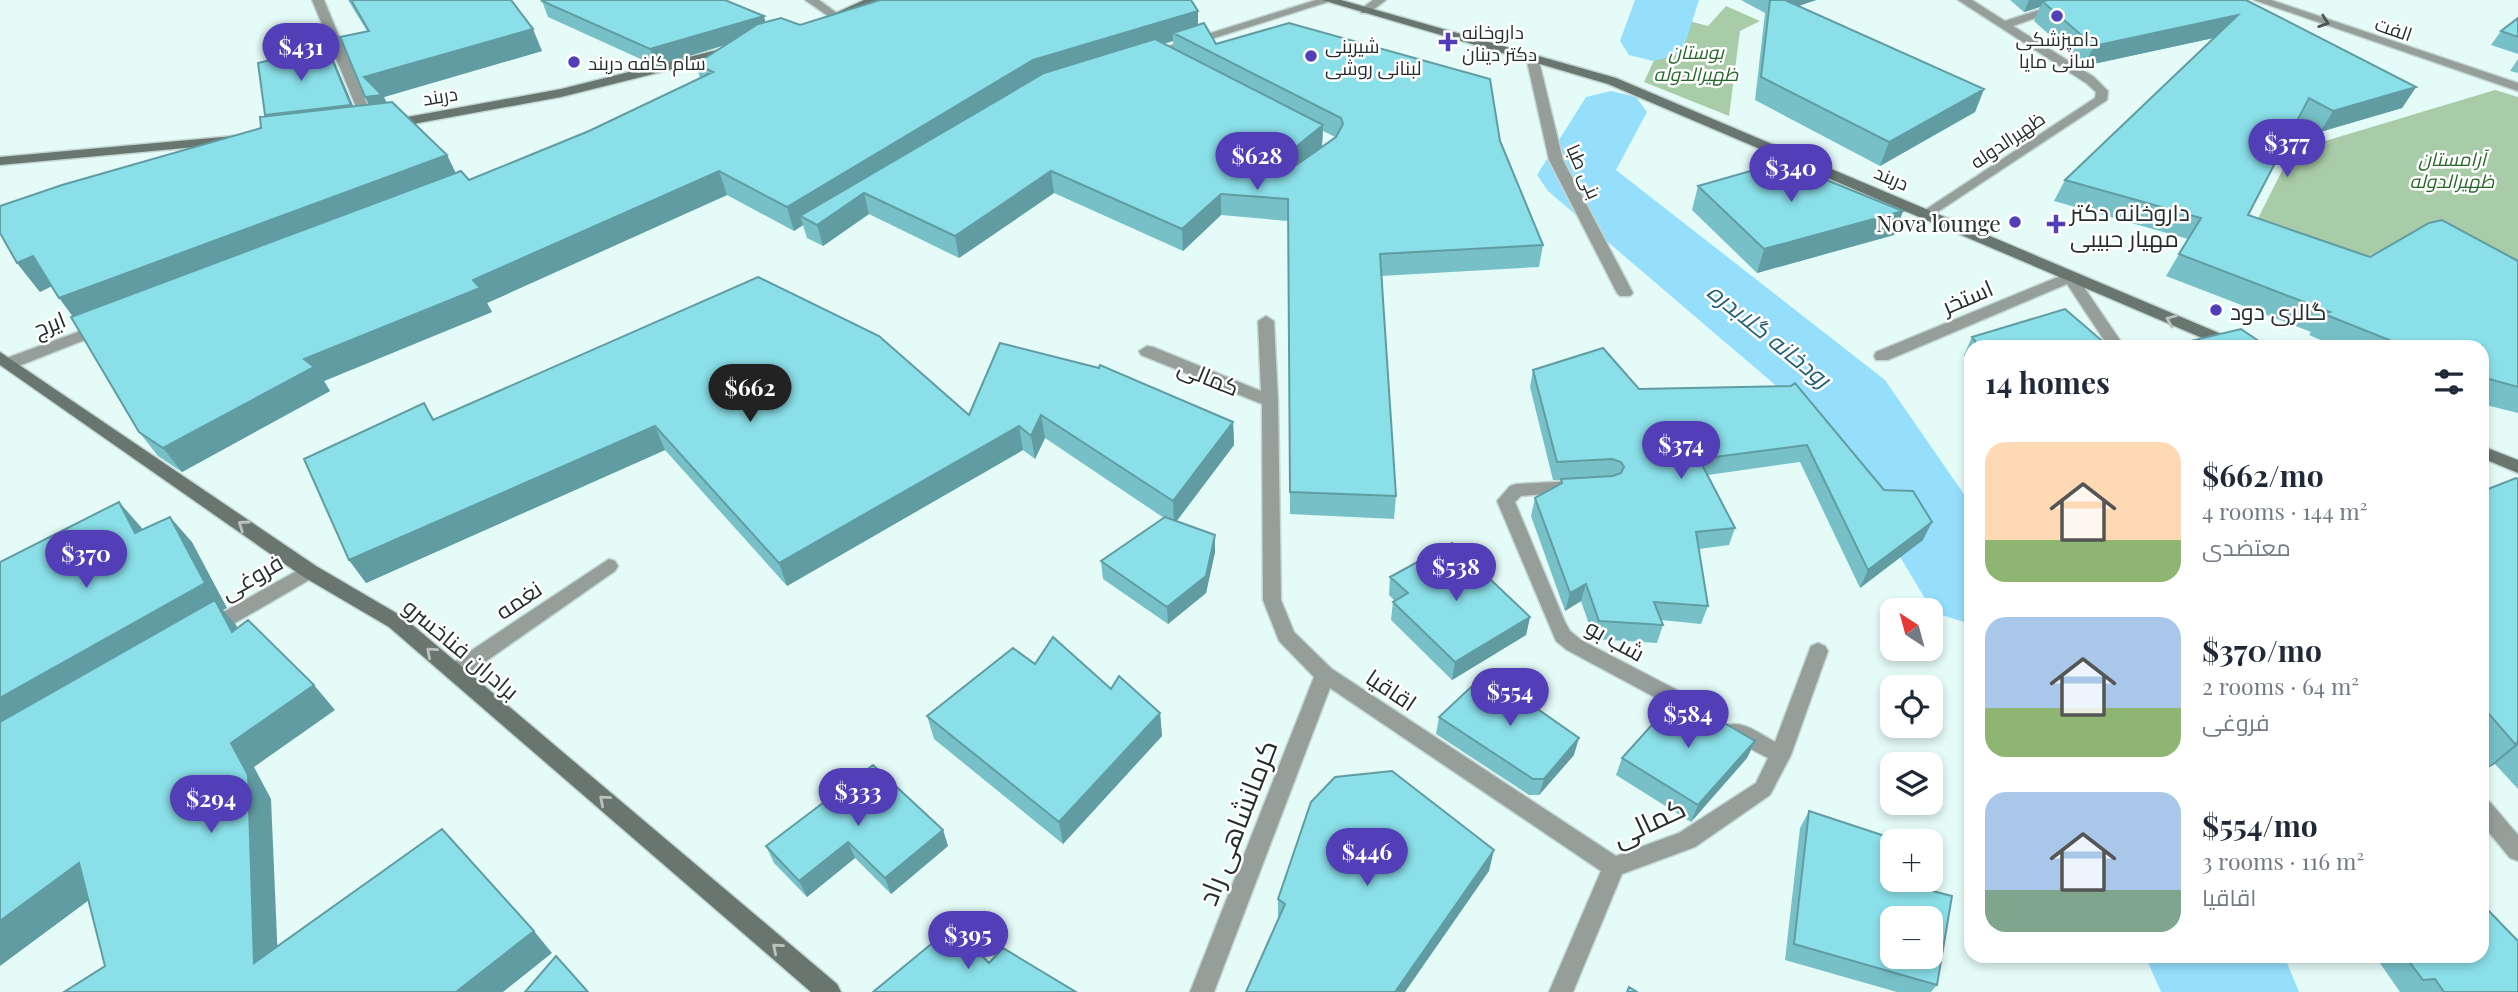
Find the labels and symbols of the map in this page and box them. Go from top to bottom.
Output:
marker: دامپزشکی سانی مایا [2049,8,2065,24]
street label: الفت [2372,10,2416,46]
one-way arrow [2318,14,2330,28]
place label: داروخانه دکتر دینان [1462,18,1537,66]
pin: $431 [260,24,342,83]
place label: دامپزشکی سانی مایا [2016,25,2098,73]
place label: شیرینی لبنانی روشی [1325,32,1421,80]
marker: داروخانه دکتر دینان [1440,34,1456,50]
park label: بوستان ظهیرالدوله [1653,38,1739,86]
marker: شیرینی لبنانی روشی [1303,48,1319,64]
place label: سام کافه دربند [588,49,706,77]
marker: سام کافه دربند [566,54,582,70]
street label: دربند [421,79,459,111]
street label: ظهیرالدوله [1964,104,2050,174]
pin: $377 [2246,120,2328,179]
pin: $628 [1216,132,1298,192]
street label: بنی طبا [1561,139,1609,203]
pin: $340 [1750,144,1832,204]
park label: آرامستان ظهیرالدوله [2409,145,2495,193]
street label: دربند [1871,158,1913,196]
place label: داروخانه دکتر مهیار حبیبی [2068,196,2190,253]
place label: Nova lounge [1876,207,2001,238]
marker: Nova lounge [2007,214,2023,230]
marker: داروخانه دکتر مهیار حبیبی [2048,216,2064,232]
street label: استخر [1935,271,1997,321]
water label: رودخانه گلابدره [1702,274,1840,395]
place label: گالری دود [2230,295,2327,326]
marker: گالری دود [2208,302,2224,318]
street label: ایرج [28,303,70,345]
one-way arrow [2166,314,2178,328]
street label: کمالی [1174,350,1244,402]
pin: $662 [709,364,791,424]
pin: $374 [1640,421,1722,481]
one-way arrow [238,521,251,533]
pin: $370 [45,530,127,590]
pin: $538 [1415,544,1497,603]
street label: فروغی [214,546,288,606]
street label: نغمه [489,572,547,626]
street label: برادران فناخسرو [397,590,527,706]
north arrow [1880,598,1942,662]
street label: شب بو [1581,610,1651,668]
one-way arrow [426,648,439,660]
street label: اقاقیا [1361,661,1423,717]
pin: $554 [1469,668,1551,728]
pin: $584 [1647,690,1729,750]
street label: کرمانشاهی راد [1187,734,1285,910]
pin: $333 [817,768,899,828]
pin: $294 [170,776,252,835]
street label: کمالی [1605,788,1691,854]
one-way arrow [599,796,612,808]
pin: $446 [1326,828,1408,888]
pin: $395 [927,912,1009,971]
one-way arrow [772,944,785,956]

